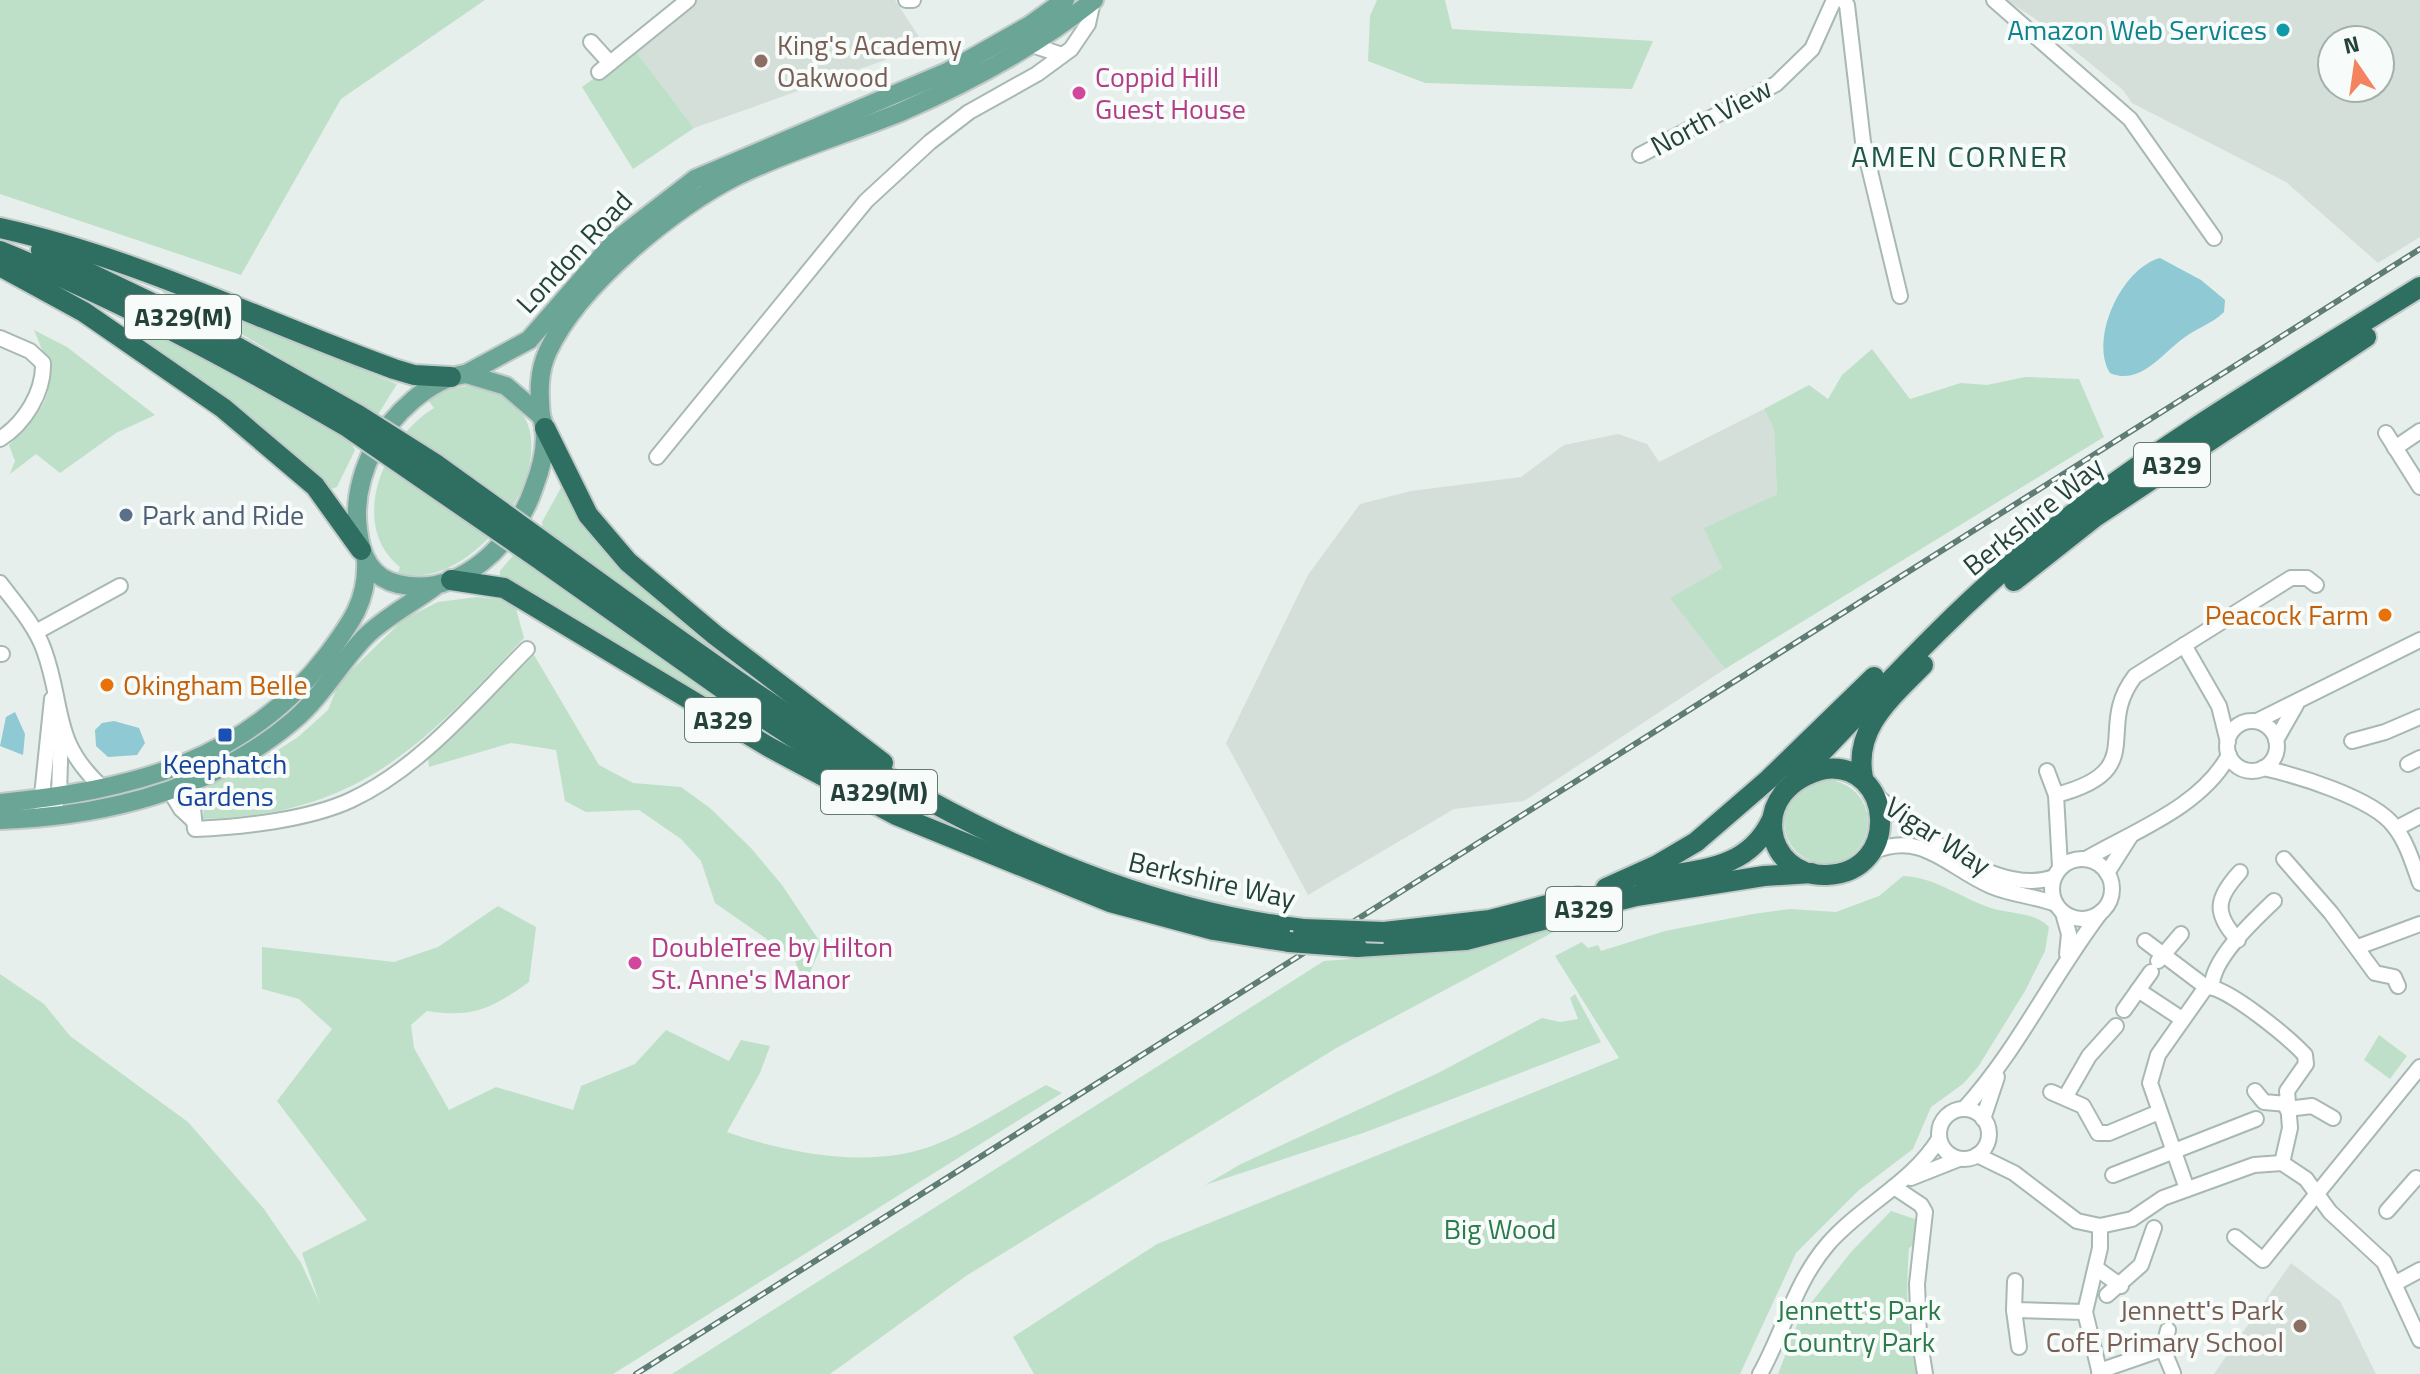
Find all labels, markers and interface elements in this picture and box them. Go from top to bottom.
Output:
place label: Amazon Web Services [2007,8,2267,51]
marker: Amazon Web Services [2274,21,2292,39]
place label: King's Academy Oakwood [777,23,962,98]
north arrow [2316,24,2396,104]
text: N [2340,26,2363,63]
marker: King's Academy Oakwood [752,52,770,70]
place label: Coppid Hill Guest House [1095,55,1246,130]
street label: North View [1642,67,1779,167]
marker: Coppid Hill Guest House [1070,84,1088,102]
district label: AMEN CORNER [1851,133,2069,179]
street label: London Road [505,180,642,323]
road number: A329(M) [125,295,241,339]
road number: A329 [2134,443,2210,487]
street label: Berkshire Way [1953,445,2112,586]
place label: Park and Ride [142,493,304,536]
marker: Park and Ride [117,506,135,524]
place label: Peacock Farm [2205,593,2369,636]
marker: Peacock Farm [2376,606,2394,624]
place label: Okingham Belle [123,663,308,706]
marker: Okingham Belle [98,676,116,694]
road number: A329 [685,698,761,742]
marker: Keephatch Gardens [216,726,234,744]
place label: Keephatch Gardens [163,742,287,817]
road number: A329(M) [821,770,937,814]
street label: Vigar Way [1877,785,2000,886]
street label: Berkshire Way [1124,839,1300,920]
road number: A329 [1546,887,1622,931]
place label: DoubleTree by Hilton St. Anne's Manor [651,925,893,1000]
marker: DoubleTree by Hilton St. Anne's Manor [626,954,644,972]
park label: Big Wood [1444,1207,1556,1250]
park label: Jennett's Park Country Park [1777,1288,1941,1363]
place label: Jennett's Park CofE Primary School [2046,1288,2284,1363]
marker: Jennett's Park CofE Primary School [2291,1317,2309,1335]

